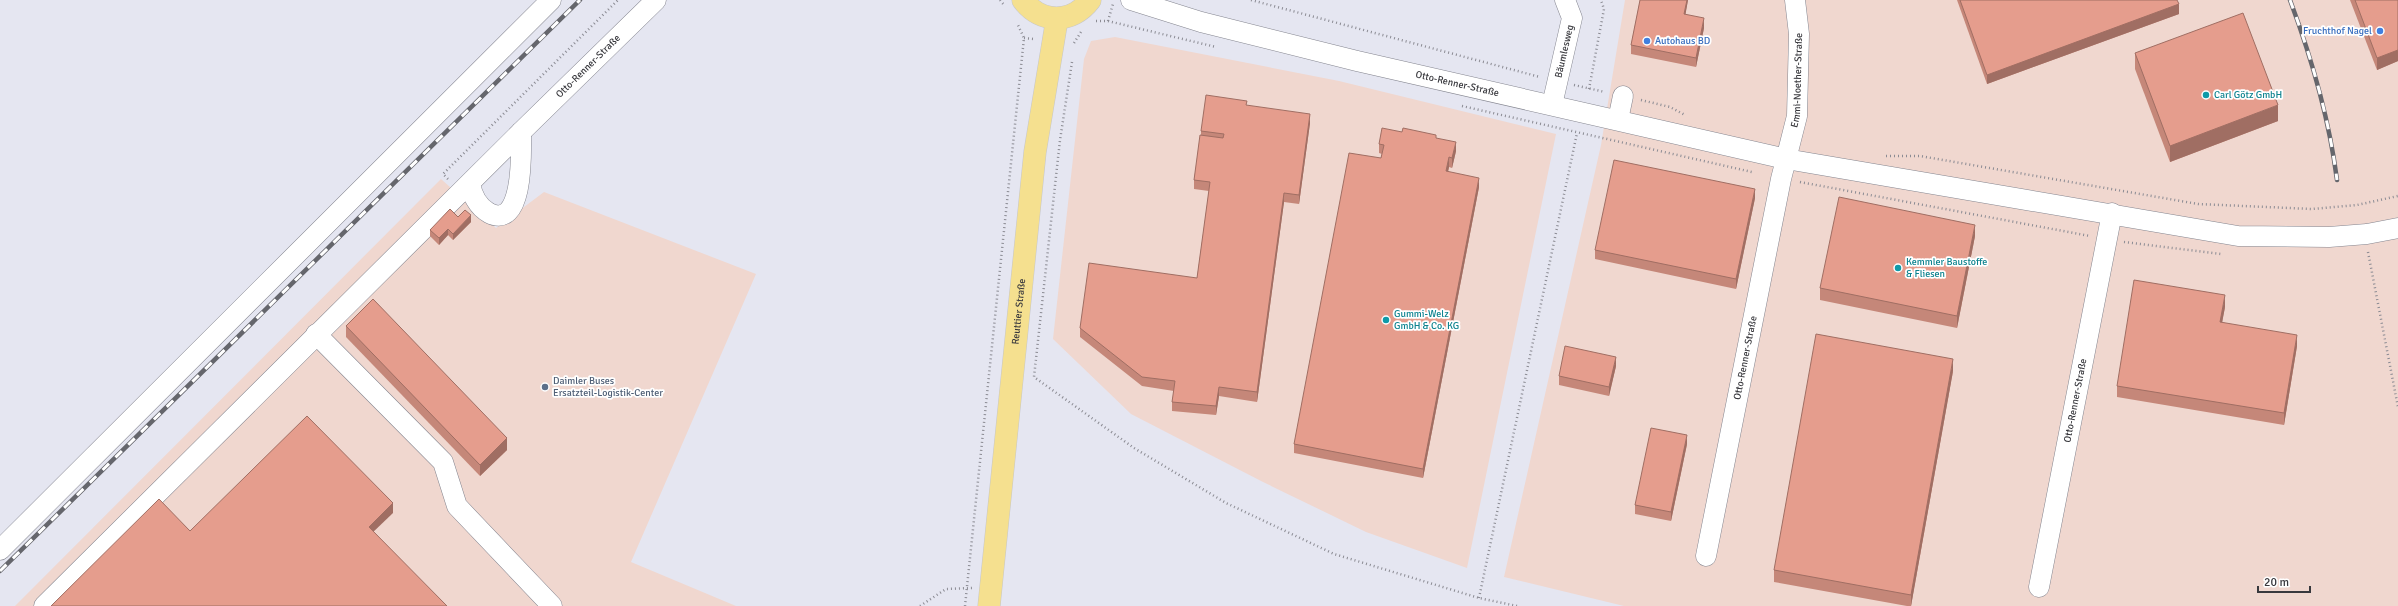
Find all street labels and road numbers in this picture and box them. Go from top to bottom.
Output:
street label: Bäumlesweg [1552,24,1576,79]
street label: Otto-Renner-Straße [553,32,623,100]
street label: Emmi-Noether-Straße [1788,33,1805,129]
street label: Otto-Renner-Straße [1414,69,1500,99]
street label: Reuttier Straße [1010,278,1028,345]
street label: Otto-Renner-Straße [1731,315,1760,401]
street label: Otto-Renner-Straße [2061,357,2089,444]

